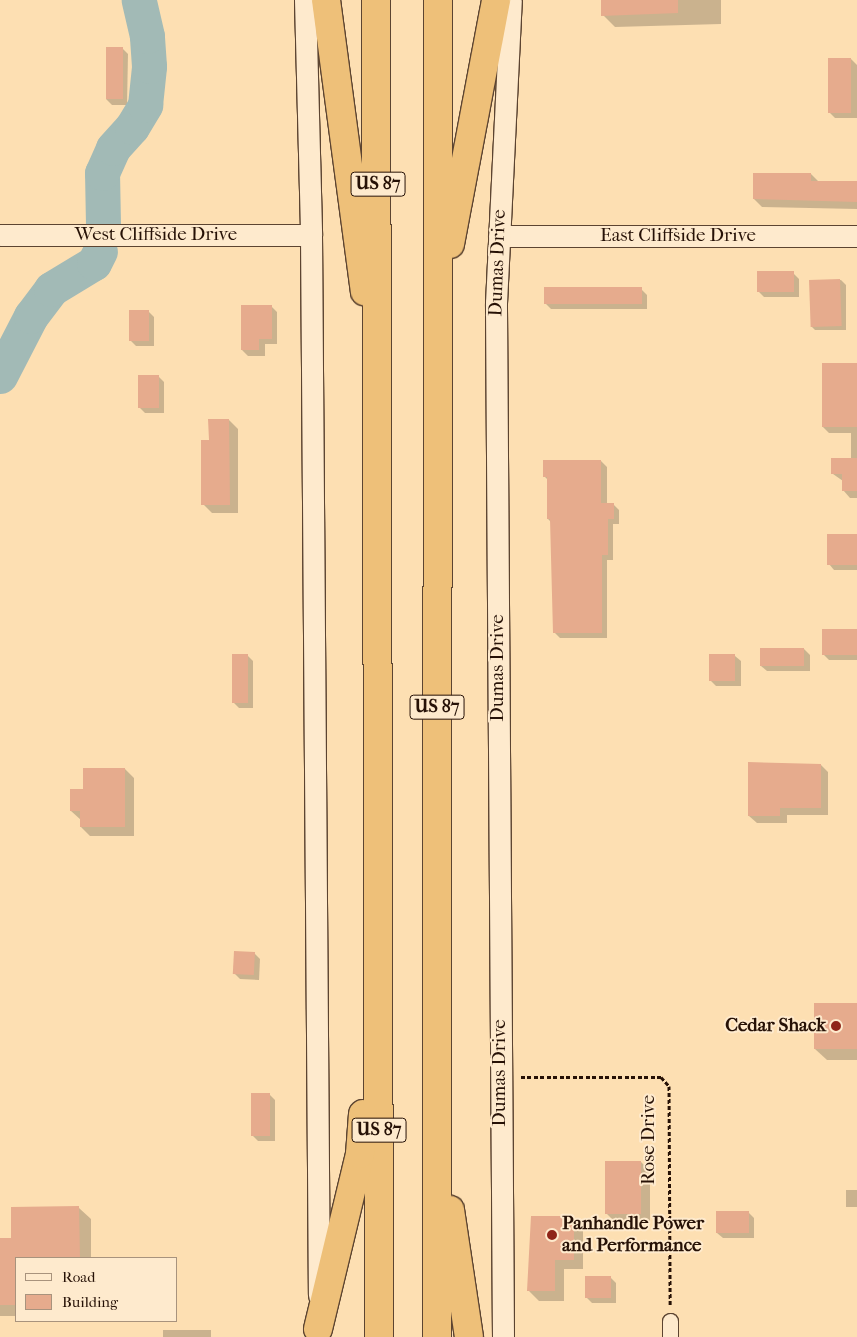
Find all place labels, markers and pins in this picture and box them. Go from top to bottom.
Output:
place label: Cedar Shack [725,1015,826,1037]
marker: Cedar Shack [830,1020,842,1032]
place label: Panhandle Power and Performance [562,1213,704,1257]
marker: Panhandle Power and Performance [546,1229,558,1241]

